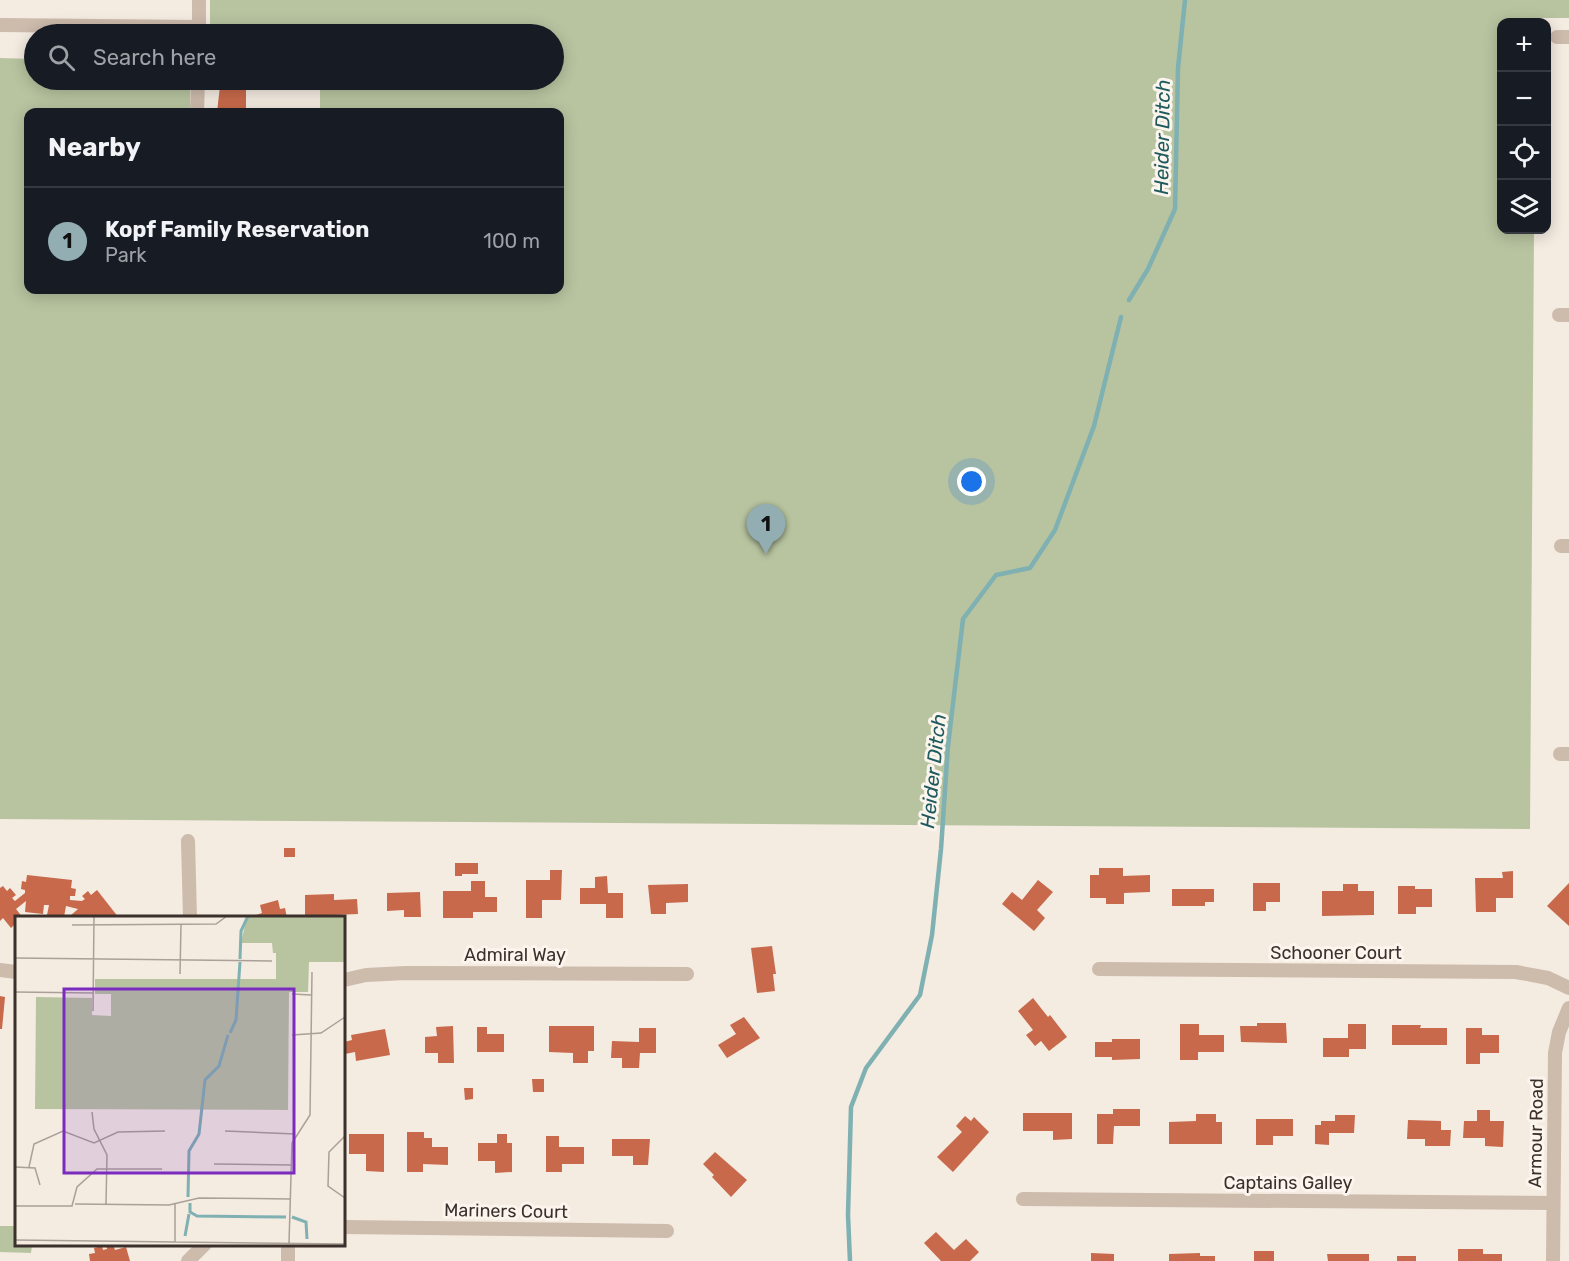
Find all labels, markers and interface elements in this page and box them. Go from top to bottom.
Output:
map controls [1497,18,1551,234]
button: + [1497,18,1551,72]
search box [24,24,564,90]
icon: search [45,41,78,74]
text: Search here [93,44,216,71]
button: − [1497,72,1551,126]
water label: Heider Ditch [1149,79,1175,195]
button: locate [1497,126,1551,180]
text: Nearby [48,132,141,163]
button: layers [1497,180,1551,234]
text: Kopf Family Reservation [105,216,369,243]
text: 1 [63,229,72,253]
text: 100 m [483,229,540,253]
text: Park [105,243,147,267]
your location [957,467,986,496]
pin: 1 [746,504,786,554]
water label: Heider Ditch [915,713,951,829]
inset map [15,916,345,1246]
street label: Schooner Court [1270,942,1402,964]
street label: Admiral Way [464,944,566,966]
street label: Armour Road [1524,1078,1548,1188]
street label: Captains Galley [1224,1172,1353,1194]
street label: Mariners Court [444,1199,568,1223]

